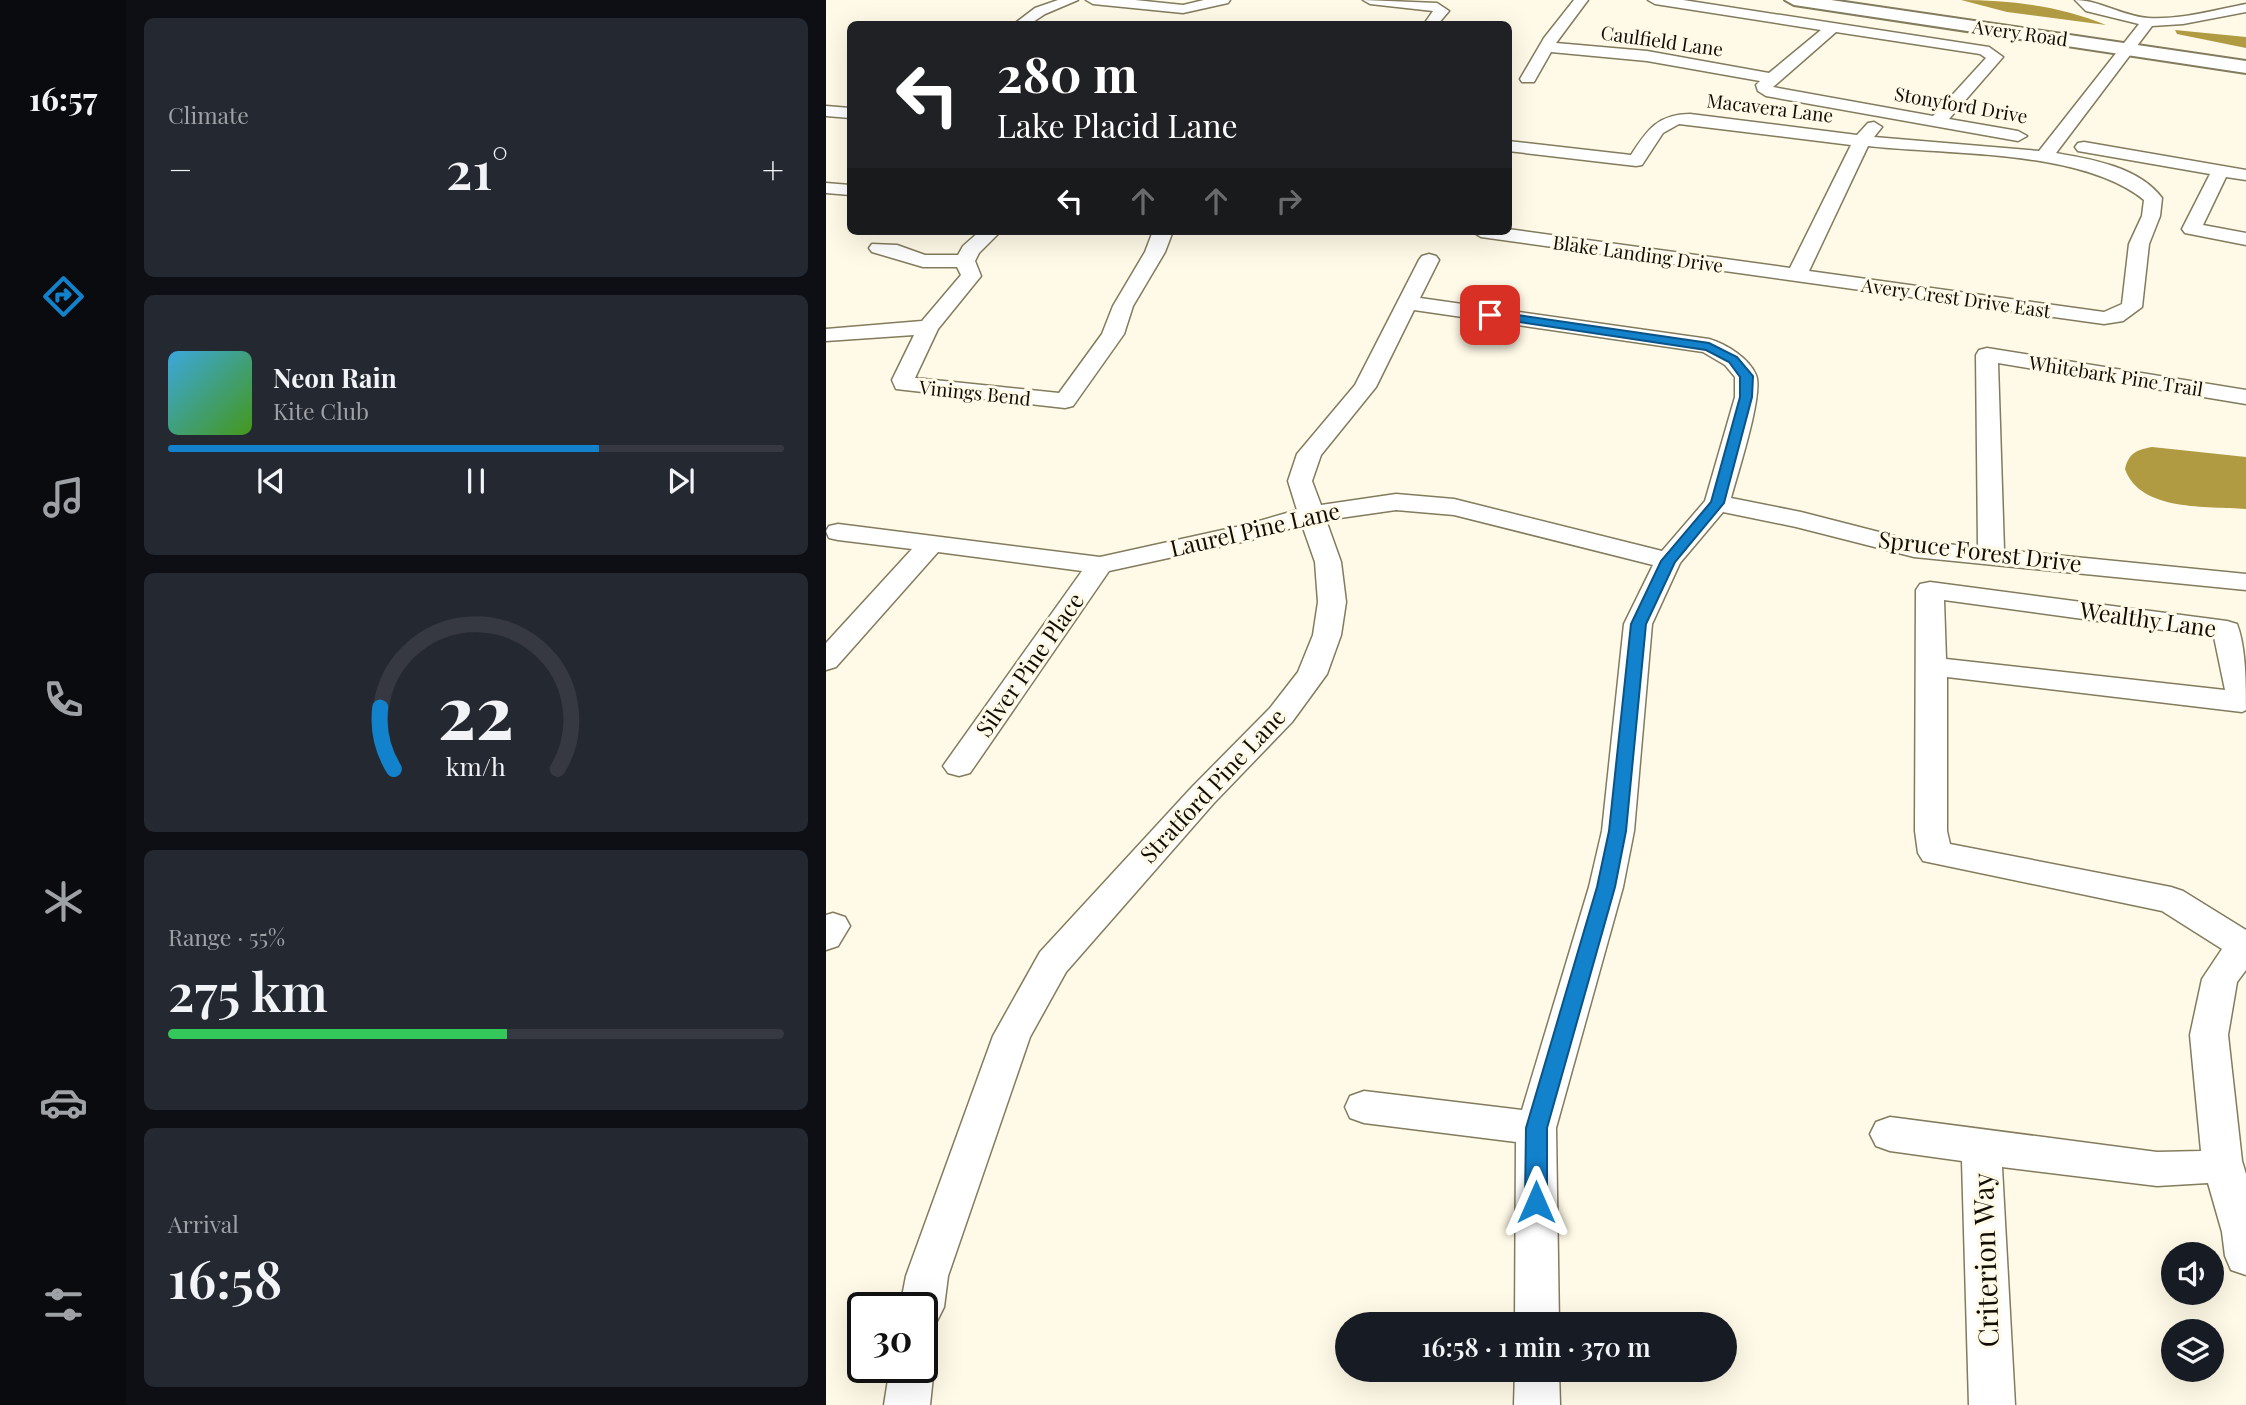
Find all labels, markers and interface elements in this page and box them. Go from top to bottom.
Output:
street label: Avery Road [1970,12,2070,52]
street label: Caulfield Lane [1599,19,1725,61]
text: 280 m [997,40,1137,105]
icon: left [882,49,973,140]
text: 16:57 [29,76,97,119]
street label: Stonyford Drive [1893,80,2030,129]
street label: Macavera Lane [1705,86,1835,128]
text: Climate [168,99,249,130]
text: Lake Placid Lane [997,103,1238,146]
text: 21° [446,134,508,203]
text: − [168,143,193,194]
text: + [762,143,784,194]
icon: left [1051,182,1089,220]
icon: ahead [1124,182,1162,220]
icon: ahead [1197,182,1235,220]
icon: right [1270,182,1308,220]
street label: Blake Landing Drive [1551,228,1725,278]
street label: Avery Crest Drive East [1859,271,2053,323]
icon: directions [39,272,88,321]
pin [1460,285,1520,345]
icon: arrive [1471,296,1509,334]
street label: Whitebark Pine Trail [2026,348,2206,402]
text: Neon Rain [273,360,397,395]
street label: Vinings Bend [917,373,1032,411]
text: Kite Club [273,395,369,426]
icon: previous [252,462,290,500]
icon: pause [457,462,495,500]
icon: next [662,462,700,500]
icon: music [39,473,88,522]
street label: Laurel Pine Lane [1167,494,1343,563]
street label: Spruce Forest Drive [1877,523,2084,578]
street label: Silver Pine Place [968,586,1090,742]
street label: Wealthy Lane [2077,593,2218,643]
text: 22 [438,660,514,757]
icon: phone [39,675,88,724]
street label: Stratford Pine Lane [1132,701,1292,869]
text: km/h [446,748,506,781]
icon: climate [39,877,88,926]
text: Range · 55% [168,921,285,952]
text: 275 km [168,956,328,1025]
icon: car [39,1078,88,1127]
position arrow [1499,1165,1573,1239]
street label: Criterion Way [1963,1172,2006,1348]
text: Arrival [168,1208,239,1239]
map controls [2161,1242,2224,1382]
button: sound [2161,1242,2224,1305]
text: 16:58 [168,1243,282,1312]
icon: filters [39,1280,88,1329]
speed limit sign: 30 [847,1292,938,1383]
button: layers [2161,1319,2224,1382]
text: 16:58 · 1 min · 370 m [1421,1329,1651,1364]

